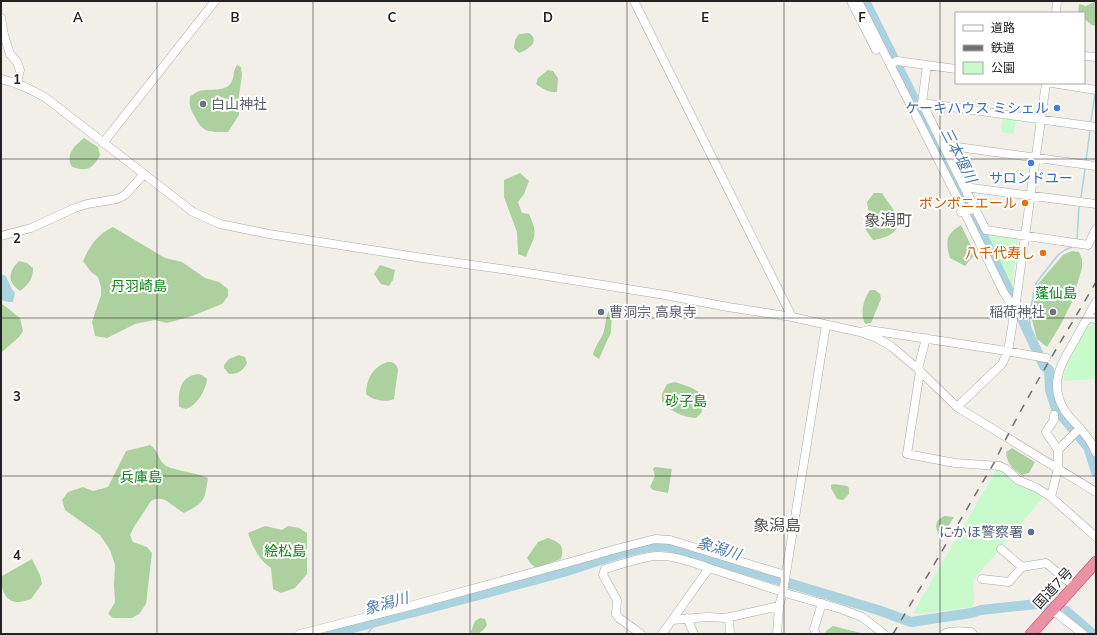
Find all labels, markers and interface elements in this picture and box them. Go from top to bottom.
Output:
text: A [73,9,83,25]
text: B [231,9,240,25]
text: C [388,9,397,25]
text: D [543,9,553,25]
text: E [701,9,709,25]
text: F [858,9,866,25]
legend [955,12,1085,84]
text: 道路 [991,20,1015,35]
text: 鉄道 [991,40,1015,55]
text: 公園 [991,60,1015,75]
text: 1 [13,71,21,87]
place label: 白山神社 [211,95,267,113]
marker: 白山神社 [198,99,208,109]
place label: ケーキハウス ミシェル [905,99,1049,117]
marker: ケーキハウス ミシェル [1052,103,1062,113]
water label: 三本堰川 [937,124,982,188]
marker: サロンドユー [1026,158,1036,168]
place label: サロンドユー [989,169,1073,187]
place label: ボンボニエール [919,194,1017,212]
marker: ボンボニエール [1020,198,1030,208]
district label: 象潟町 [864,210,912,230]
text: 2 [13,230,21,246]
place label: 八千代寿し [965,244,1035,262]
marker: 八千代寿し [1038,248,1048,258]
park label: 丹羽崎島 [111,277,167,295]
park label: 蓬仙島 [1035,284,1077,302]
place label: 曹洞宗 高泉寺 [609,303,697,321]
place label: 稲荷神社 [989,303,1045,321]
marker: 曹洞宗 高泉寺 [596,307,606,317]
marker: 稲荷神社 [1048,307,1058,317]
text: 3 [13,388,21,404]
park label: 砂子島 [665,392,707,410]
park label: 兵庫島 [120,468,162,486]
district label: 象潟島 [753,515,801,535]
place label: にかほ警察署 [939,523,1023,541]
marker: にかほ警察署 [1026,527,1036,537]
water label: 象潟川 [695,532,745,564]
park label: 絵松島 [264,542,306,560]
text: 4 [13,547,21,563]
street label: 国道7号 [1029,563,1077,613]
water label: 象潟川 [362,587,412,618]

